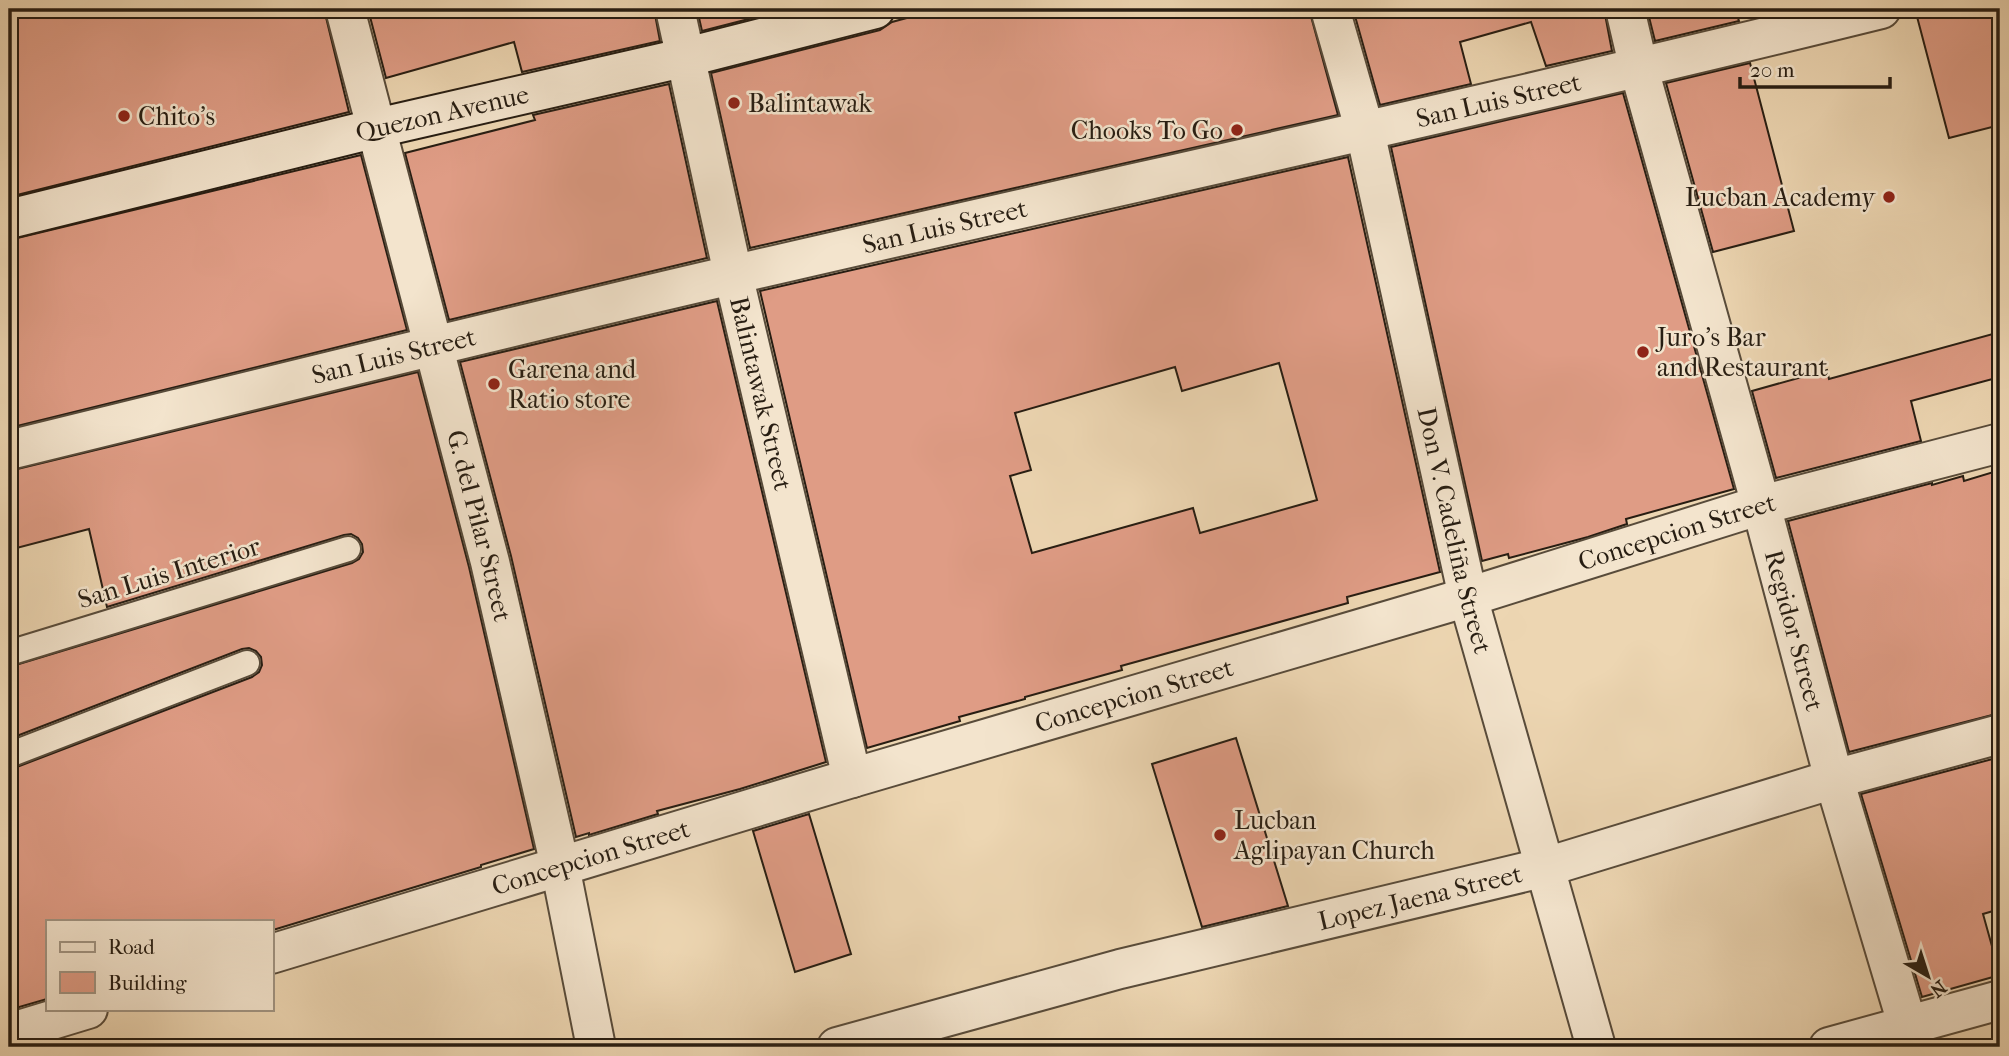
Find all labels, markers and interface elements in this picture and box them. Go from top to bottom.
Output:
scale bar [1740,46,1890,90]
text: 20 m [1750,58,1795,82]
street label: San Luis Street [1413,66,1584,134]
street label: Quezon Avenue [352,78,532,148]
place label: Balintawak [748,88,873,119]
marker: Balintawak [726,95,742,111]
place label: Chito's [138,101,215,132]
marker: Chito's [116,108,132,124]
place label: Chooks To Go [1071,115,1223,146]
marker: Chooks To Go [1229,122,1245,138]
place label: Lucban Academy [1685,182,1876,213]
marker: Lucban Academy [1881,189,1897,205]
street label: San Luis Street [859,192,1031,260]
street label: Balintawak Street [723,293,799,494]
street label: San Luis Street [308,321,480,391]
place label: Juro's Bar and Restaurant [1655,322,1829,383]
marker: Juro's Bar and Restaurant [1635,344,1651,360]
place label: Garena and Ratio store [508,354,637,415]
marker: Garena and Ratio store [486,376,502,392]
street label: Don V. Cadeliña Street [1411,404,1499,658]
street label: G. del Pilar Street [441,427,519,625]
street label: Concepcion Street [1574,486,1780,577]
street label: San Luis Interior [74,531,264,615]
street label: Regidor Street [1758,546,1831,715]
street label: Concepcion Street [1031,651,1238,739]
place label: Lucban Aglipayan Church [1233,805,1435,866]
street label: Concepcion Street [488,812,694,902]
marker: Lucban Aglipayan Church [1212,827,1228,843]
street label: Lopez Jaena Street [1315,858,1526,937]
legend [46,920,273,1010]
text: Road [108,935,155,959]
north arrow [1894,940,1964,1010]
text: Building [108,971,187,995]
text: N [1925,975,1951,1002]

